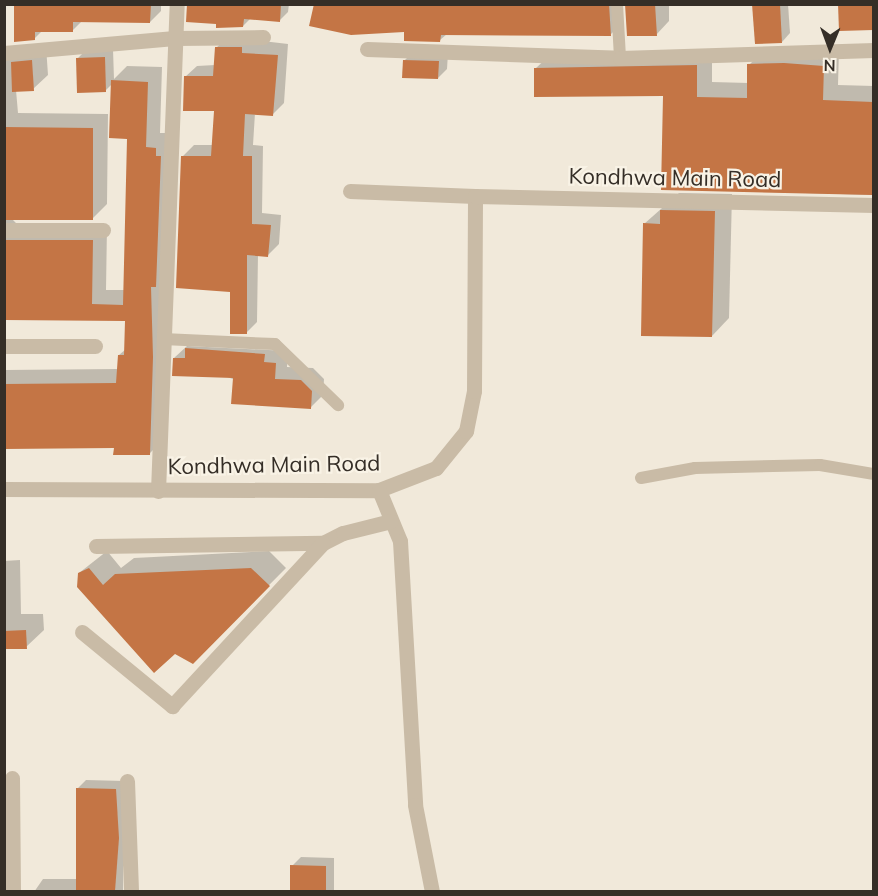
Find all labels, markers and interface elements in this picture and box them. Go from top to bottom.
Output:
north arrow [800,18,860,78]
text: N [823,56,836,76]
street label: Kondhwa Main Road [568,163,782,193]
street label: Kondhwa Main Road [167,450,381,480]

